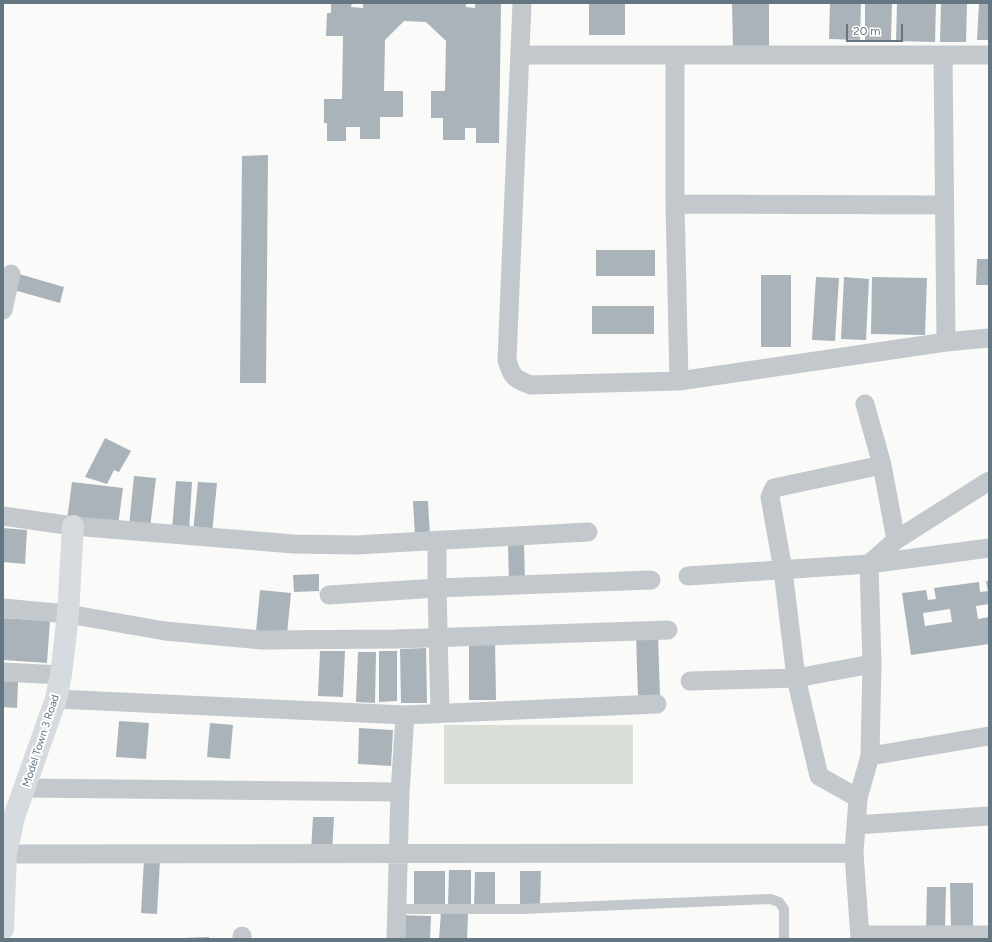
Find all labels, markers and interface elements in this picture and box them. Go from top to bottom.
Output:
scale bar [848,16,905,42]
text: 20 m [853,24,881,38]
street label: Model Town 3 Road [20,693,62,789]

